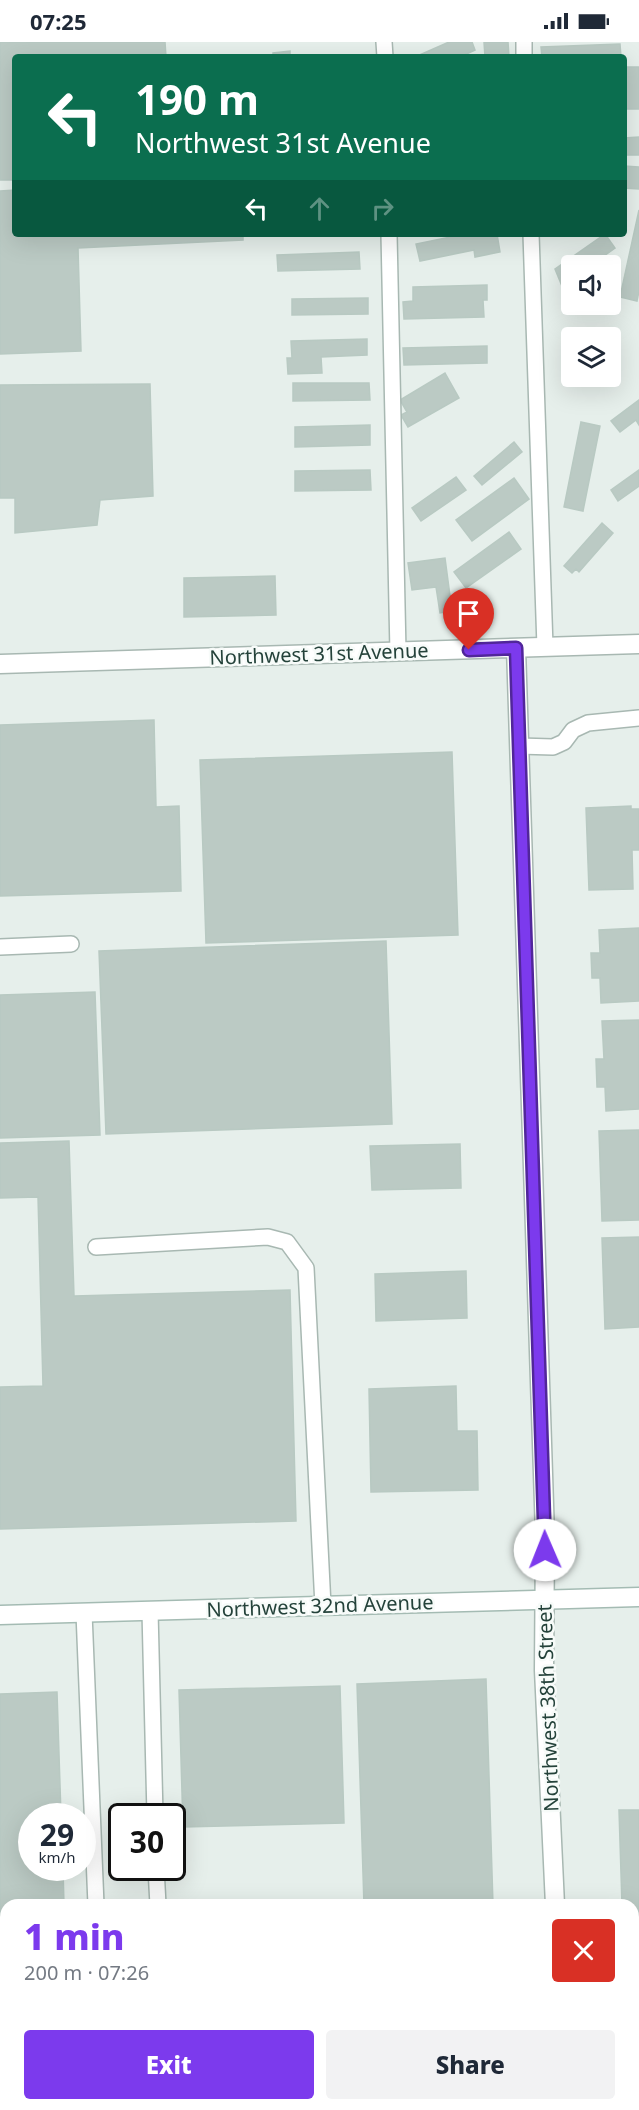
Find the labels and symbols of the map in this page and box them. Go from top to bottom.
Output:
pin [443,588,494,650]
street label: Northwest 31st Avenue [209,636,429,671]
position arrow [513,1518,577,1582]
street label: Northwest 32nd Avenue [206,1588,434,1623]
street label: Northwest 38th Street [530,1604,565,1812]
speed limit sign: 30 [108,1803,186,1881]

